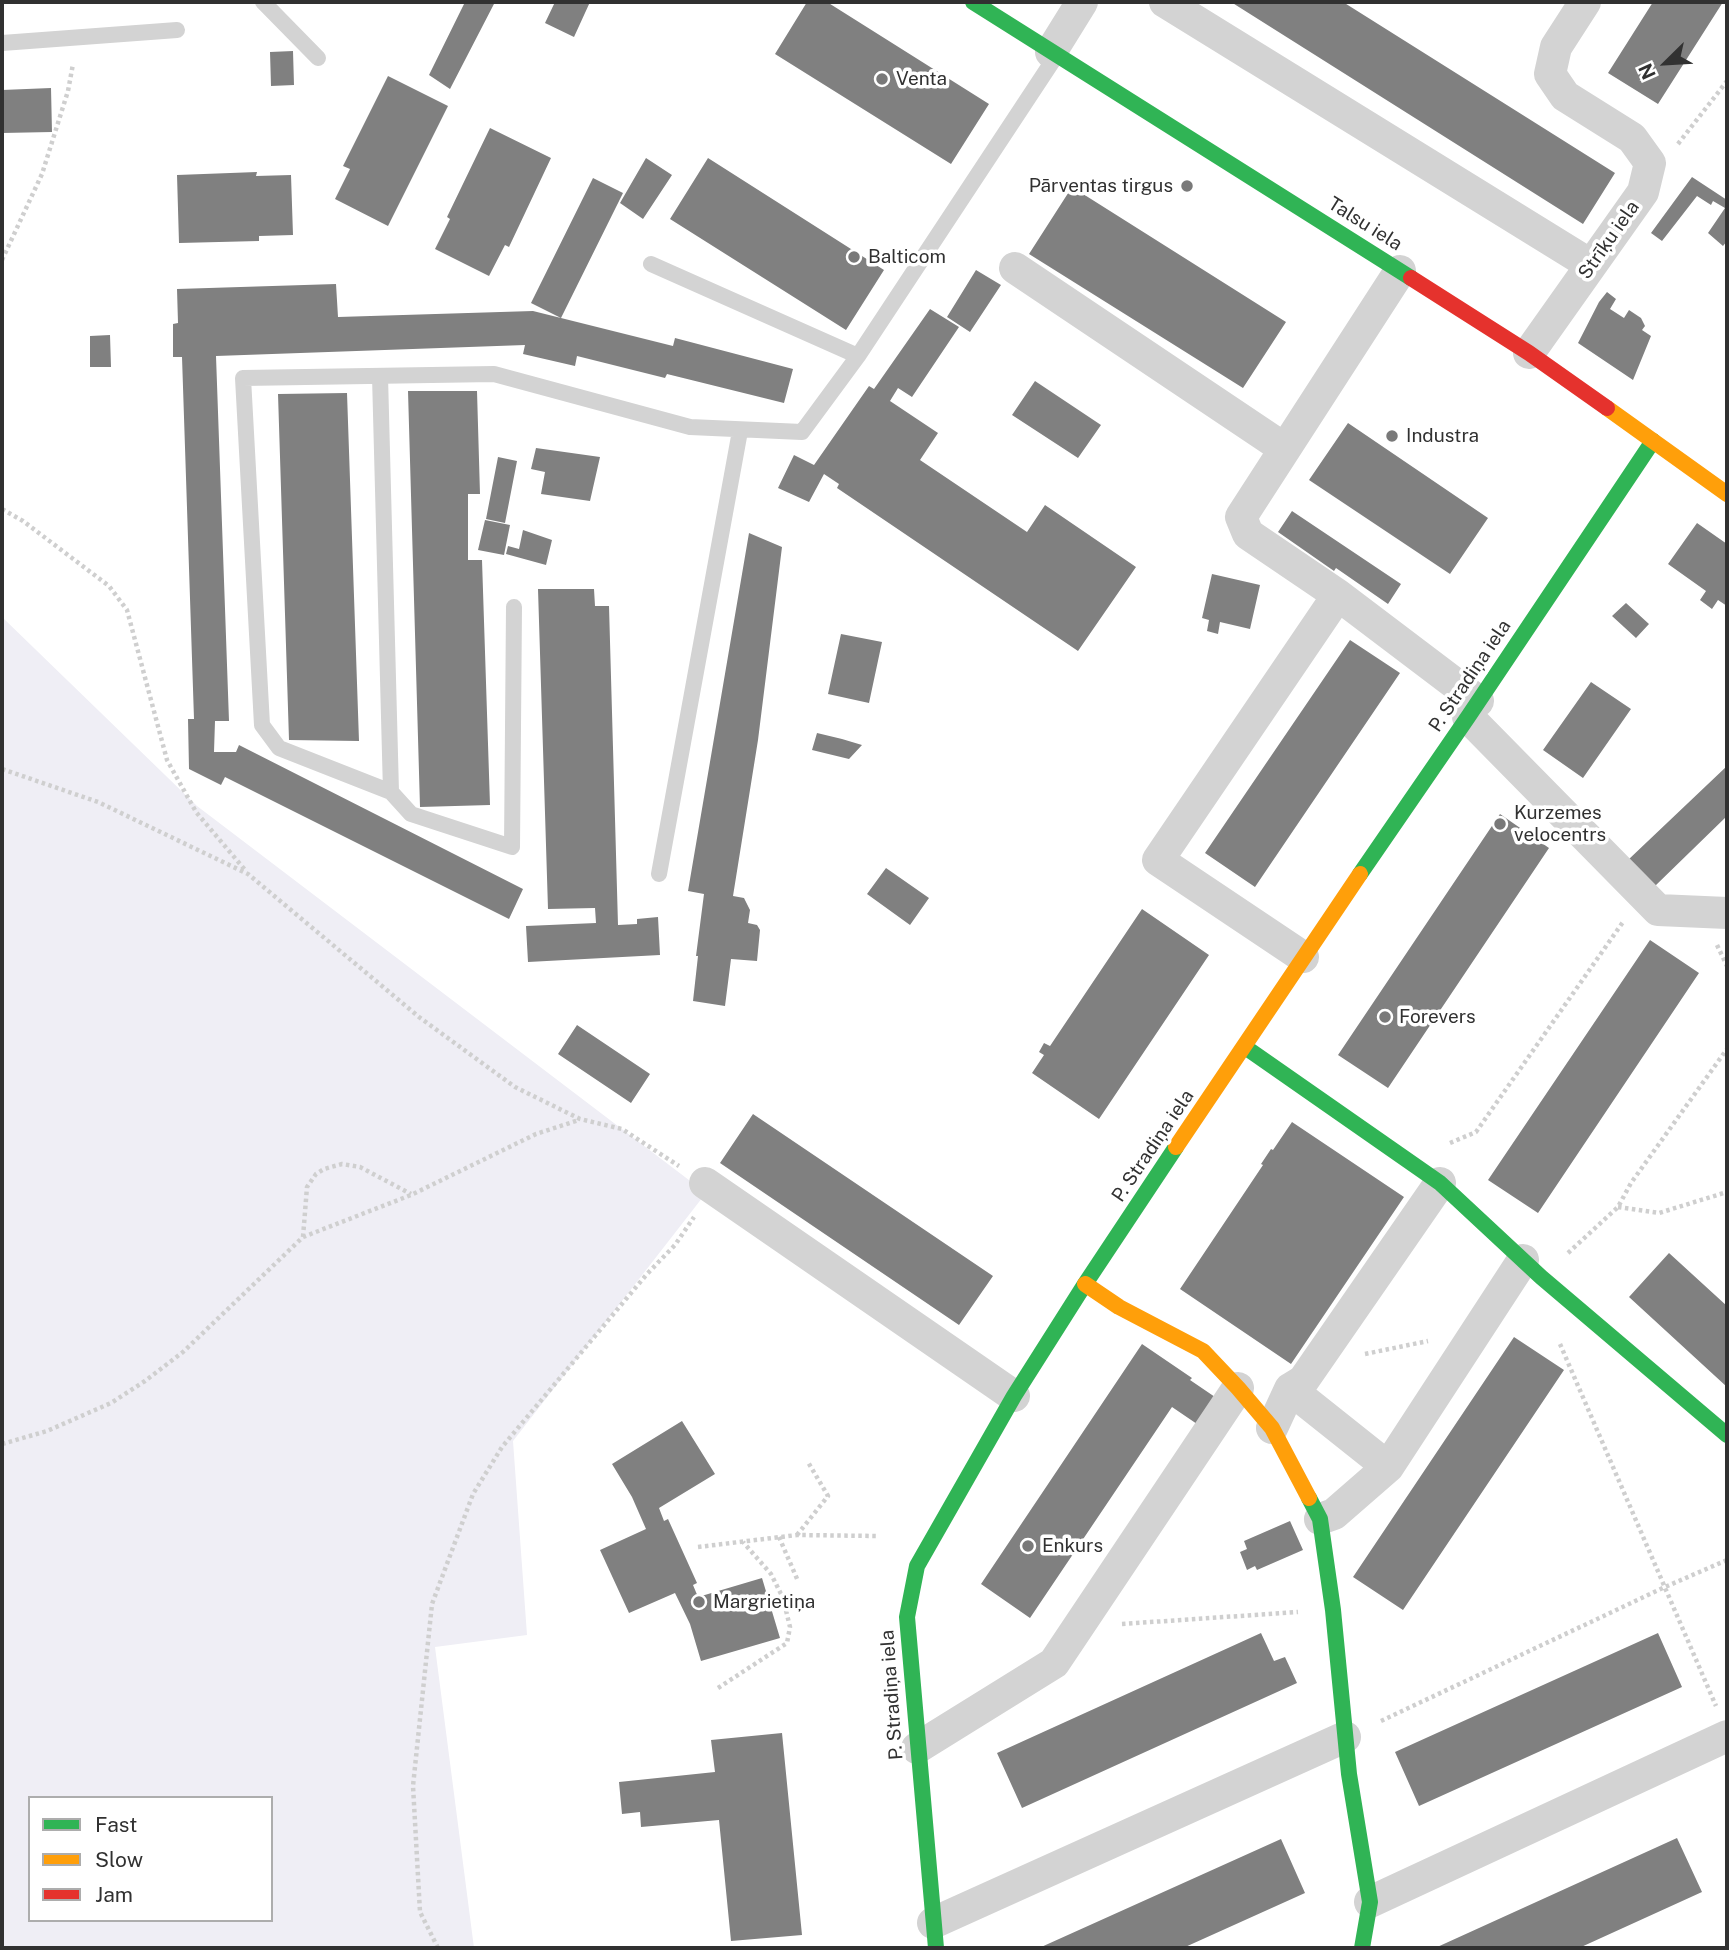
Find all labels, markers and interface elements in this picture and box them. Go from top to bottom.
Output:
north arrow [1631,28,1701,98]
text: N [1634,60,1660,83]
place label: Venta [896,68,947,90]
marker: Venta [874,71,890,87]
place label: Pārventas tirgus [1029,175,1173,197]
marker: Pārventas tirgus [1179,178,1195,194]
street label: Talsu iela [1324,192,1406,256]
street label: Strīķu iela [1574,196,1644,284]
place label: Balticom [868,246,946,268]
marker: Balticom [846,249,862,265]
place label: Industra [1406,425,1479,447]
marker: Industra [1384,428,1400,444]
street label: P. Stradiņa iela [1424,616,1516,736]
place label: Kurzemes velocentrs [1514,802,1606,846]
marker: Kurzemes velocentrs [1492,816,1508,832]
place label: Forevers [1399,1006,1476,1028]
marker: Forevers [1377,1009,1393,1025]
street label: P. Stradiņa iela [1107,1086,1199,1206]
place label: Enkurs [1042,1535,1103,1557]
marker: Enkurs [1020,1538,1036,1554]
place label: Margrietiņa [713,1591,815,1613]
marker: Margrietiņa [691,1594,707,1610]
street label: P. Stradiņa iela [876,1629,908,1761]
legend [28,1796,273,1922]
text: Fast [95,1812,137,1837]
text: Slow [95,1847,143,1872]
text: Jam [95,1882,133,1907]

